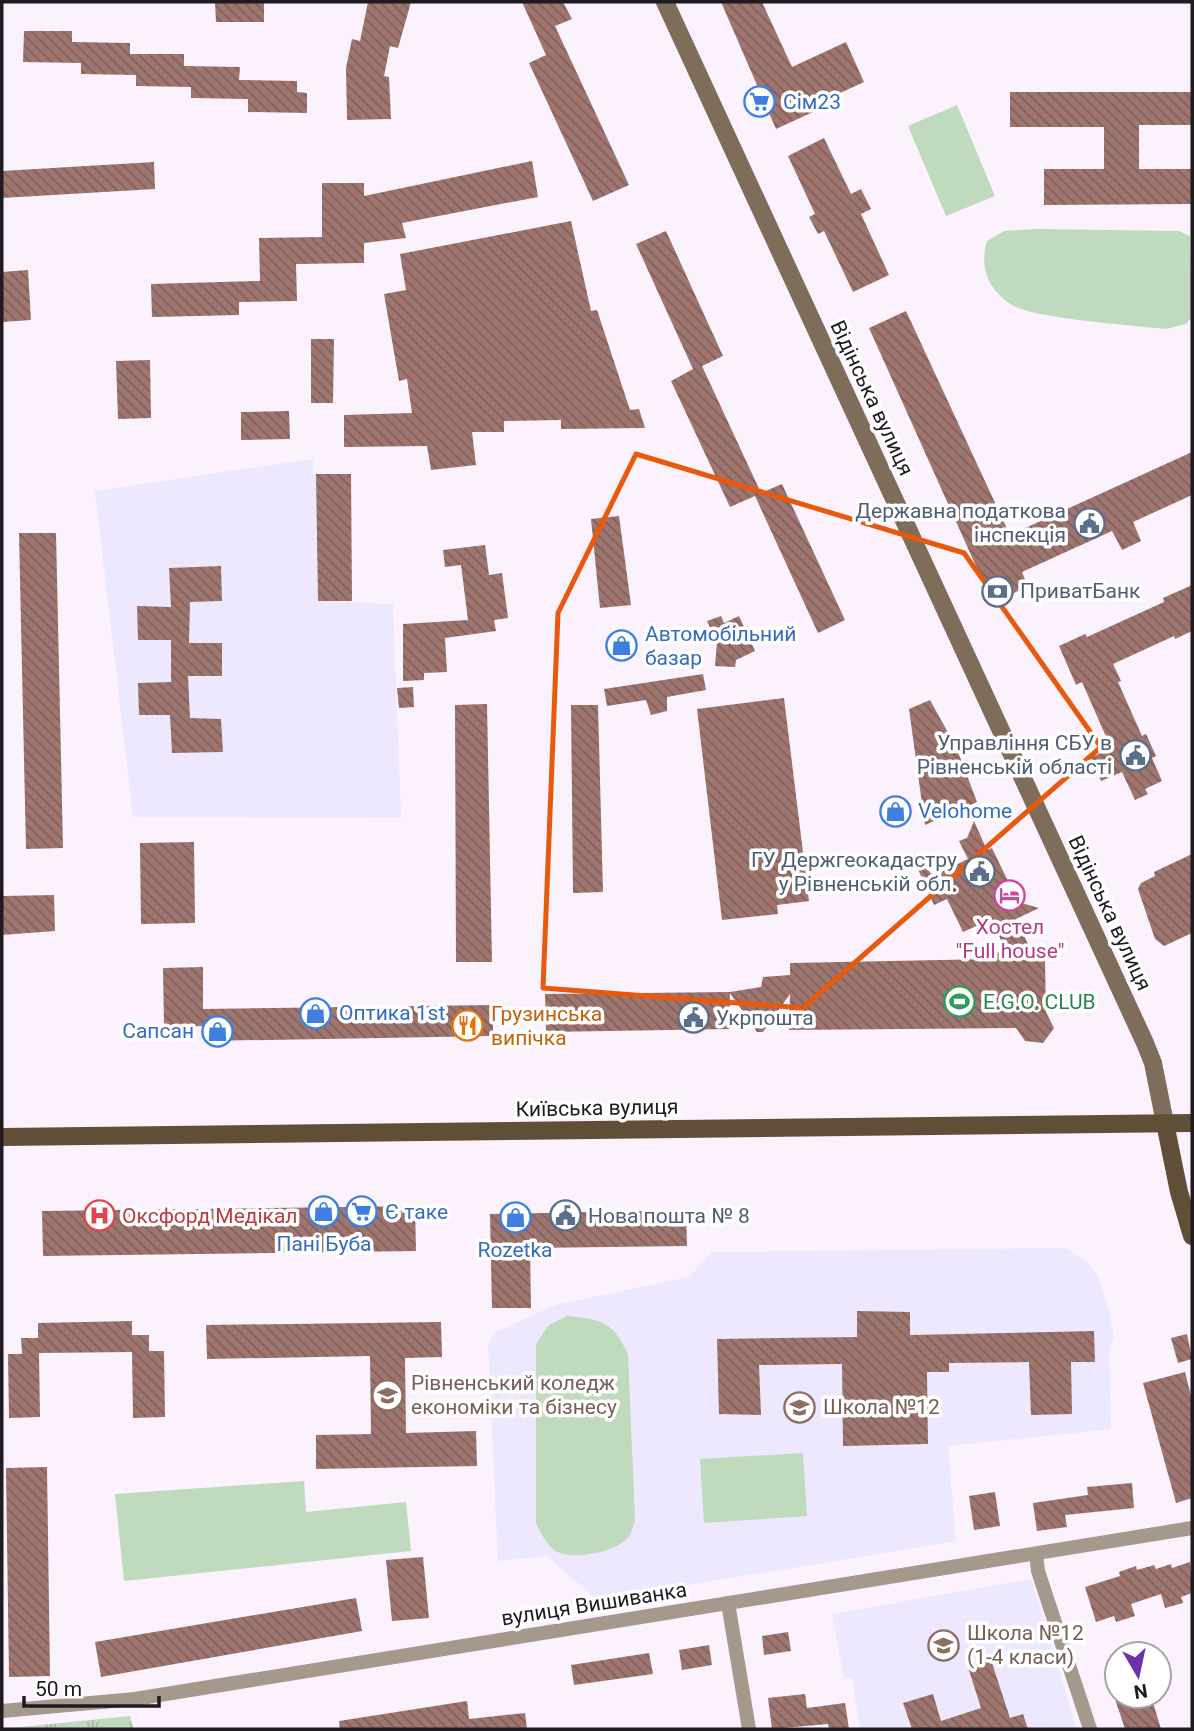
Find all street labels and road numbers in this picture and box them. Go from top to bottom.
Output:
street label: Відінська вулиця [826,317,918,479]
street label: Відінська вулиця [1064,832,1156,994]
street label: Київська вулиця [515,1095,679,1121]
street label: вулиця Вишиванка [499,1577,689,1631]

